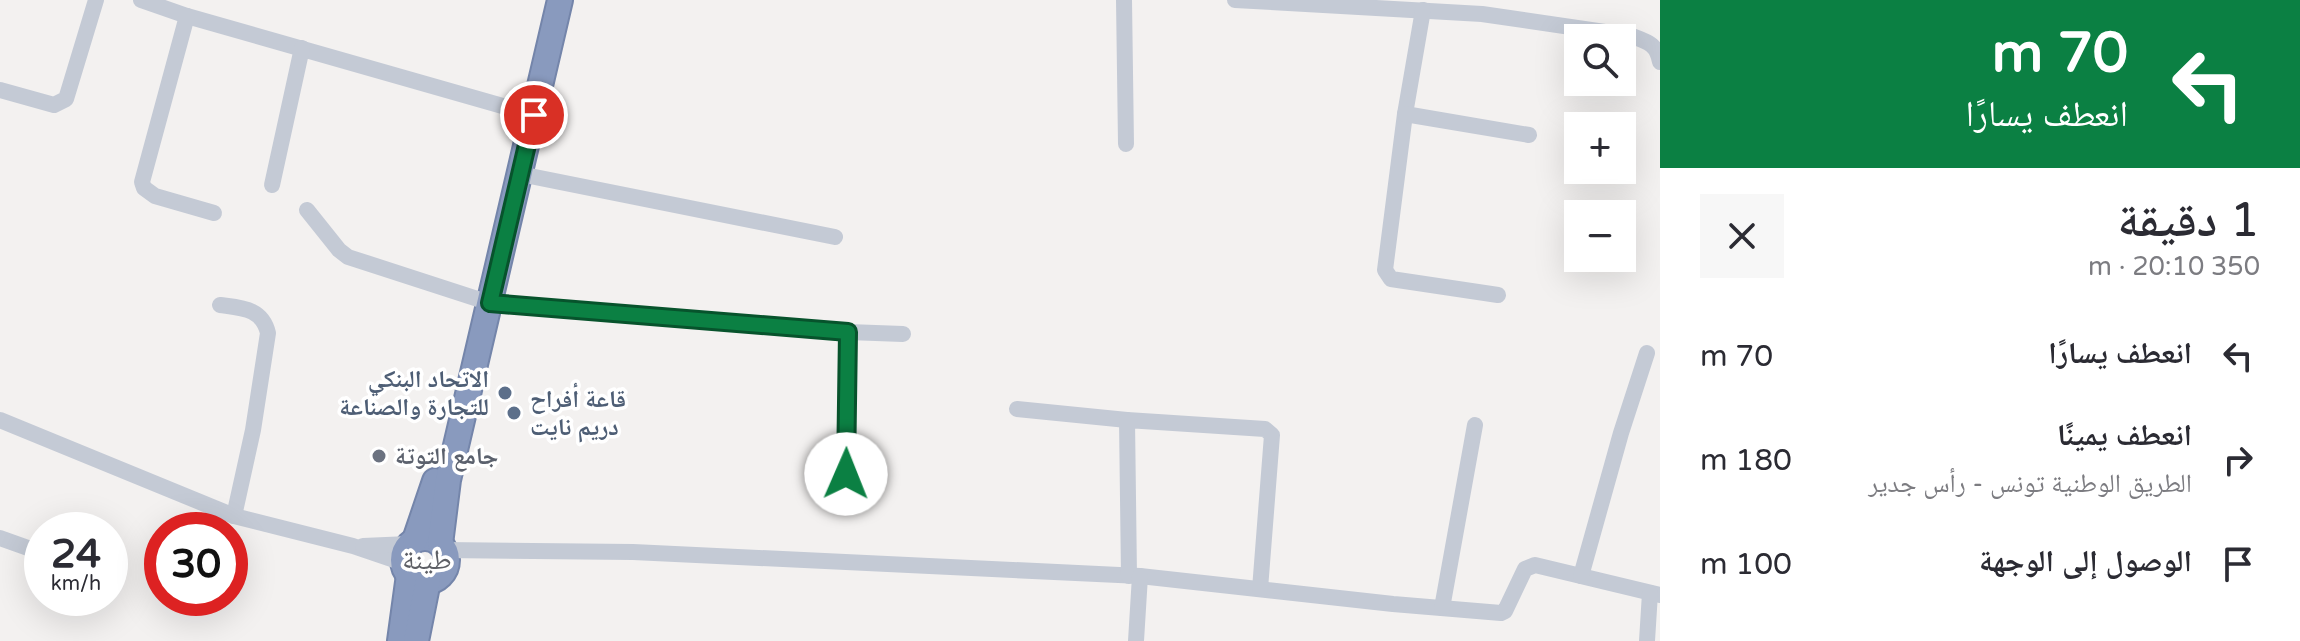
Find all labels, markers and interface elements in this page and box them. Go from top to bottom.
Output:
text: 70 m [1992,20,2128,87]
map controls [1564,24,1636,272]
button: search [1564,24,1636,96]
icon: left [2156,32,2260,136]
pin [500,81,568,149]
icon: arrive [512,93,556,137]
text: انعطف يسارًا [1965,93,2128,136]
button: + [1564,112,1636,184]
text: 1 دقيقة [2118,192,2260,250]
button: close [1700,194,1784,278]
button: − [1564,200,1636,272]
text: 350 m · 20:10 [2088,251,2260,282]
icon: left [2216,334,2260,378]
text: انعطف يسارًا [2048,335,2192,372]
text: 70 m [1700,338,1773,375]
place label: الاتحاد البنكي للتجارة والصناعة [339,365,489,422]
place label: قاعة أفراح دريم نايت [530,382,626,443]
marker: الاتحاد البنكي للتجارة والصناعة [496,384,514,402]
marker: قاعة أفراح دريم نايت [505,404,523,422]
text: انعطف يمينًا [2057,417,2192,454]
position arrow [804,432,888,516]
icon: right [2216,438,2260,482]
place label: جامع التوتة [395,442,498,472]
text: 180 m [1700,442,1792,479]
marker: جامع التوتة [370,447,388,465]
text: الطريق الوطنية تونس - رأس جدير [1868,468,2192,499]
speed limit sign: 30 [144,512,248,616]
text: 24 [51,530,101,578]
icon: arrive [2216,542,2260,586]
district label: طينة [402,543,452,577]
text: الوصول إلى الوجهة [1979,543,2192,580]
text: 100 m [1700,546,1792,583]
text: km/h [51,572,101,596]

